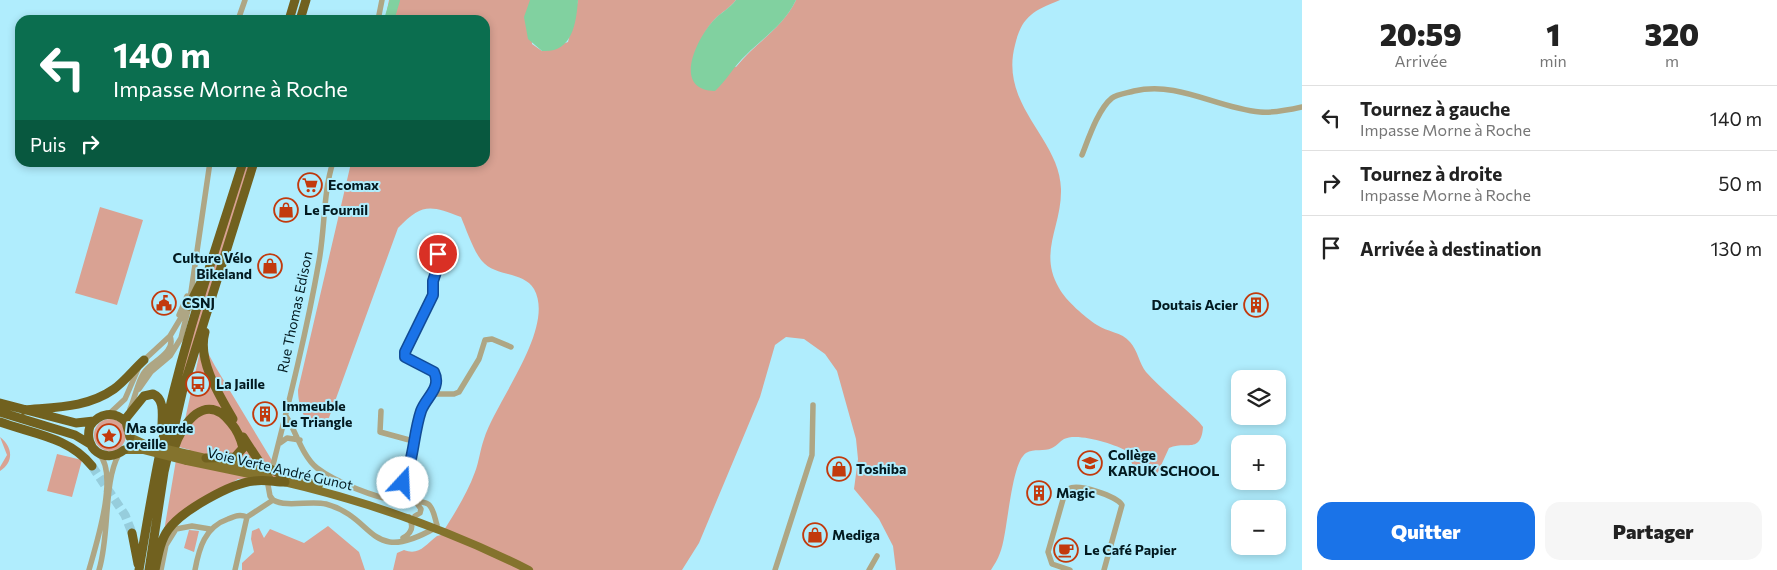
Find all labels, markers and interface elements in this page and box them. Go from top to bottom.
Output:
text: 20:59 [1380,15,1462,52]
text: 1 [1546,15,1560,52]
text: 320 [1645,15,1699,52]
text: 140 m [113,32,211,75]
icon: left [30,35,95,100]
text: Arrivée [1394,51,1447,70]
text: min [1540,51,1567,70]
text: m [1665,51,1679,70]
text: Impasse Morne à Roche [113,75,348,102]
text: Tournez à gauche [1360,97,1510,120]
icon: left [1317,104,1345,132]
text: 140 m [1710,107,1762,130]
text: Impasse Morne à Roche [1360,120,1531,139]
icon: right [76,130,104,158]
text: Puis [30,133,66,156]
text: Tournez à droite [1360,162,1502,185]
icon: right [1317,169,1345,197]
supermarket icon: Ecomax [297,172,323,198]
text: 50 m [1718,172,1762,195]
place label: Ecomax [328,176,379,193]
text: Impasse Morne à Roche [1360,185,1531,204]
shop icon: Le Fournil [273,197,299,223]
place label: Le Fournil [304,201,368,218]
pin [417,233,459,275]
icon: arrive [1317,234,1345,262]
text: Arrivée à destination [1360,237,1542,260]
text: 130 m [1710,237,1762,260]
icon: arrive [424,240,452,268]
place label: Culture Vélo Bikeland [173,249,252,282]
street label: Rue Thomas Edison [273,250,316,374]
shop icon: Culture Vélo Bikeland [257,253,283,279]
public building icon: CSNJ [151,290,177,316]
building icon: Doutais Acier [1243,292,1269,318]
place label: CSNJ [182,294,215,311]
place label: Doutais Acier [1151,296,1238,313]
map controls [1231,370,1286,555]
button: layers [1231,370,1286,425]
bus stop icon: La Jaille [185,371,211,397]
place label: La Jaille [216,375,265,392]
place label: Immeuble Le Triangle [282,397,352,430]
building icon: Immeuble Le Triangle [252,401,278,427]
place label: Ma sourde oreille [126,419,193,452]
place icon: Ma sourde oreille [96,423,122,449]
button: + [1231,435,1286,490]
street label: Voie Verte André Gunot [205,443,355,494]
place label: Collège KARUK SCHOOL [1108,446,1219,479]
school or university icon: Collège KARUK SCHOOL [1077,450,1103,476]
position arrow [376,456,428,508]
shop icon: Toshiba [826,456,852,482]
place label: Toshiba [856,460,906,477]
building icon: Magic [1026,480,1052,506]
place label: Magic [1056,484,1095,501]
button: − [1231,500,1286,555]
button: Quitter [1317,502,1535,560]
button: Partager [1545,502,1762,560]
shop icon: Mediga [802,522,828,548]
place label: Mediga [832,526,880,543]
cafe icon: Le Café Papier [1053,537,1079,563]
place label: Le Café Papier [1084,541,1177,558]

